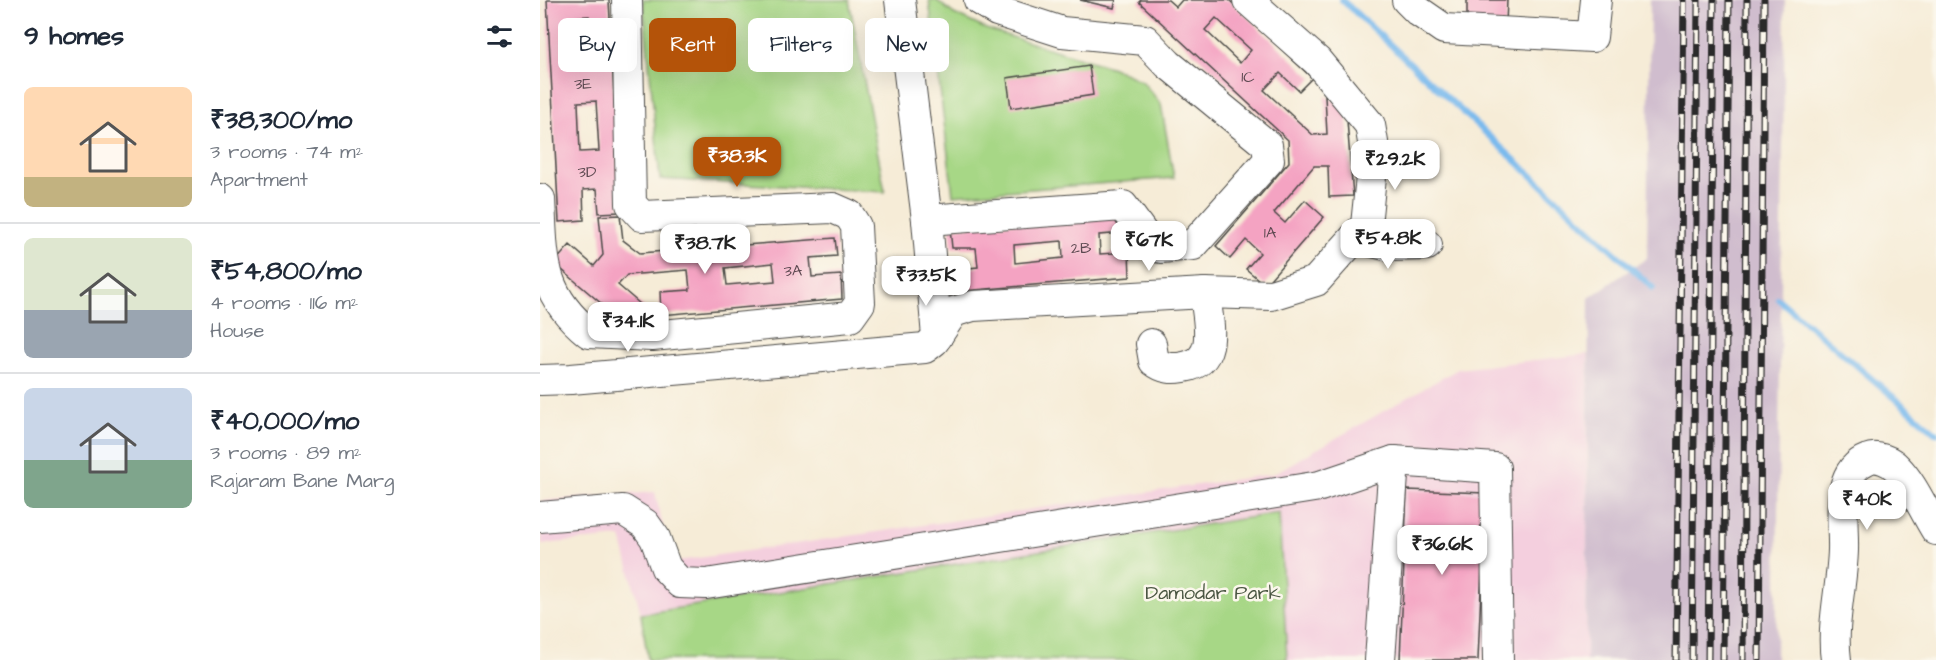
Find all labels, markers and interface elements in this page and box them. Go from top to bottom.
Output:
text: 9 homes [24,18,124,54]
chip: Buy [558,18,637,72]
chip: Rent [649,18,736,72]
chip: Filters [748,18,853,72]
chip: New [865,18,949,72]
icon: filters [483,20,516,53]
house number: 1C [1241,66,1255,88]
house number: 3E [574,73,592,95]
text: ₹38,300/mo [210,102,352,138]
icon: home [72,111,144,183]
pin: ₹38.3K [688,137,786,188]
text: 3 rooms · 74 m² [210,138,363,166]
pin: ₹29.2K [1346,140,1444,191]
text: ₹38.3K [707,142,767,170]
text: ₹29.2K [1365,145,1425,173]
house number: 3D [578,161,596,183]
text: Apartment [210,166,308,194]
pin: ₹54.8K [1339,219,1437,270]
pin: ₹67K [1113,221,1185,272]
house number: 1A [1264,222,1276,244]
pin: ₹38.7K [656,224,754,275]
text: ₹54.8K [1354,224,1422,252]
text: ₹67K [1125,226,1173,254]
text: ₹38.7K [674,229,736,257]
house number: 2B [1071,237,1092,259]
text: ₹54,800/mo [210,253,362,289]
pin: ₹33.5K [877,256,975,307]
house number: 3A [784,260,802,282]
text: ₹33.5K [896,261,956,289]
icon: home [72,262,144,334]
text: 4 rooms · 116 m² [210,289,358,317]
pin: ₹34.1K [579,302,677,353]
text: ₹34.1K [602,307,654,335]
text: House [210,317,264,345]
text: ₹40,000/mo [210,403,360,439]
icon: home [72,412,144,484]
text: 3 rooms · 89 m² [210,439,362,467]
text: Rajaram Bane Marg [210,467,394,495]
pin: ₹40K [1831,480,1903,531]
text: ₹40K [1842,485,1892,513]
pin: ₹36.6K [1393,525,1491,576]
text: ₹36.6K [1411,530,1473,558]
park label: Damodar Park [1145,579,1281,607]

